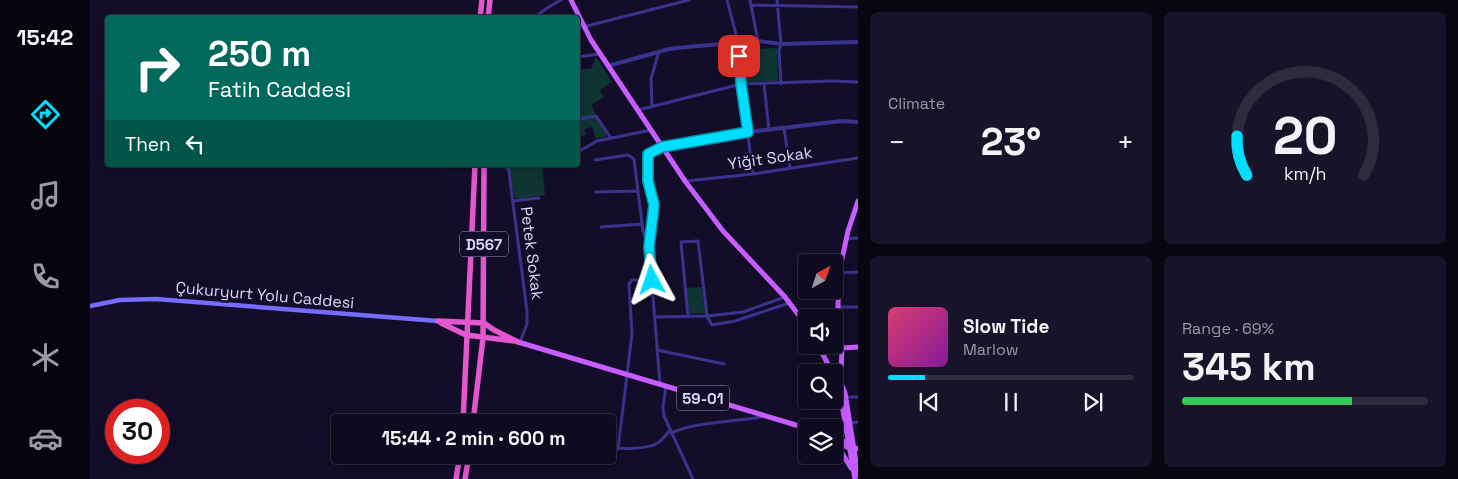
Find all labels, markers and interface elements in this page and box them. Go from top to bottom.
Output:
text: 15:42 [17,23,73,51]
text: 250 m [208,32,311,76]
icon: right [125,35,190,100]
pin [718,35,760,77]
icon: arrive [725,42,753,70]
text: Fatih Caddesi [208,75,351,103]
text: Climate [888,93,945,114]
icon: directions [28,97,63,132]
text: 20 [1273,103,1337,169]
text: 23° [981,118,1041,166]
text: − [888,124,905,160]
text: + [1117,124,1134,160]
icon: left [181,130,209,158]
text: Then [125,132,171,157]
street label: Yiğit Sokak [726,142,814,174]
text: km/h [1284,162,1326,185]
icon: music [28,178,63,213]
street label: Petek Sokak [516,205,548,301]
road number: D567 [460,232,508,256]
position arrow [625,253,677,305]
north arrow [798,254,842,299]
map controls [798,254,843,464]
icon: phone [28,259,63,294]
street label: Çukuryurt Yolu Caddesi [175,277,355,313]
button: sound [798,309,843,354]
text: Slow Tide [963,314,1049,339]
text: Range · 69% [1182,318,1274,339]
text: Marlow [963,339,1019,360]
icon: climate [28,340,63,375]
text: 345 km [1182,343,1316,391]
button: search [798,364,843,409]
road number: 59-01 [677,386,729,410]
icon: previous [915,388,943,416]
icon: pause [997,388,1025,416]
icon: next [1079,388,1107,416]
speed limit sign: 30 [105,399,170,464]
button: layers [798,419,843,464]
icon: car [28,421,63,456]
text: 15:44 · 2 min · 600 m [382,426,565,451]

